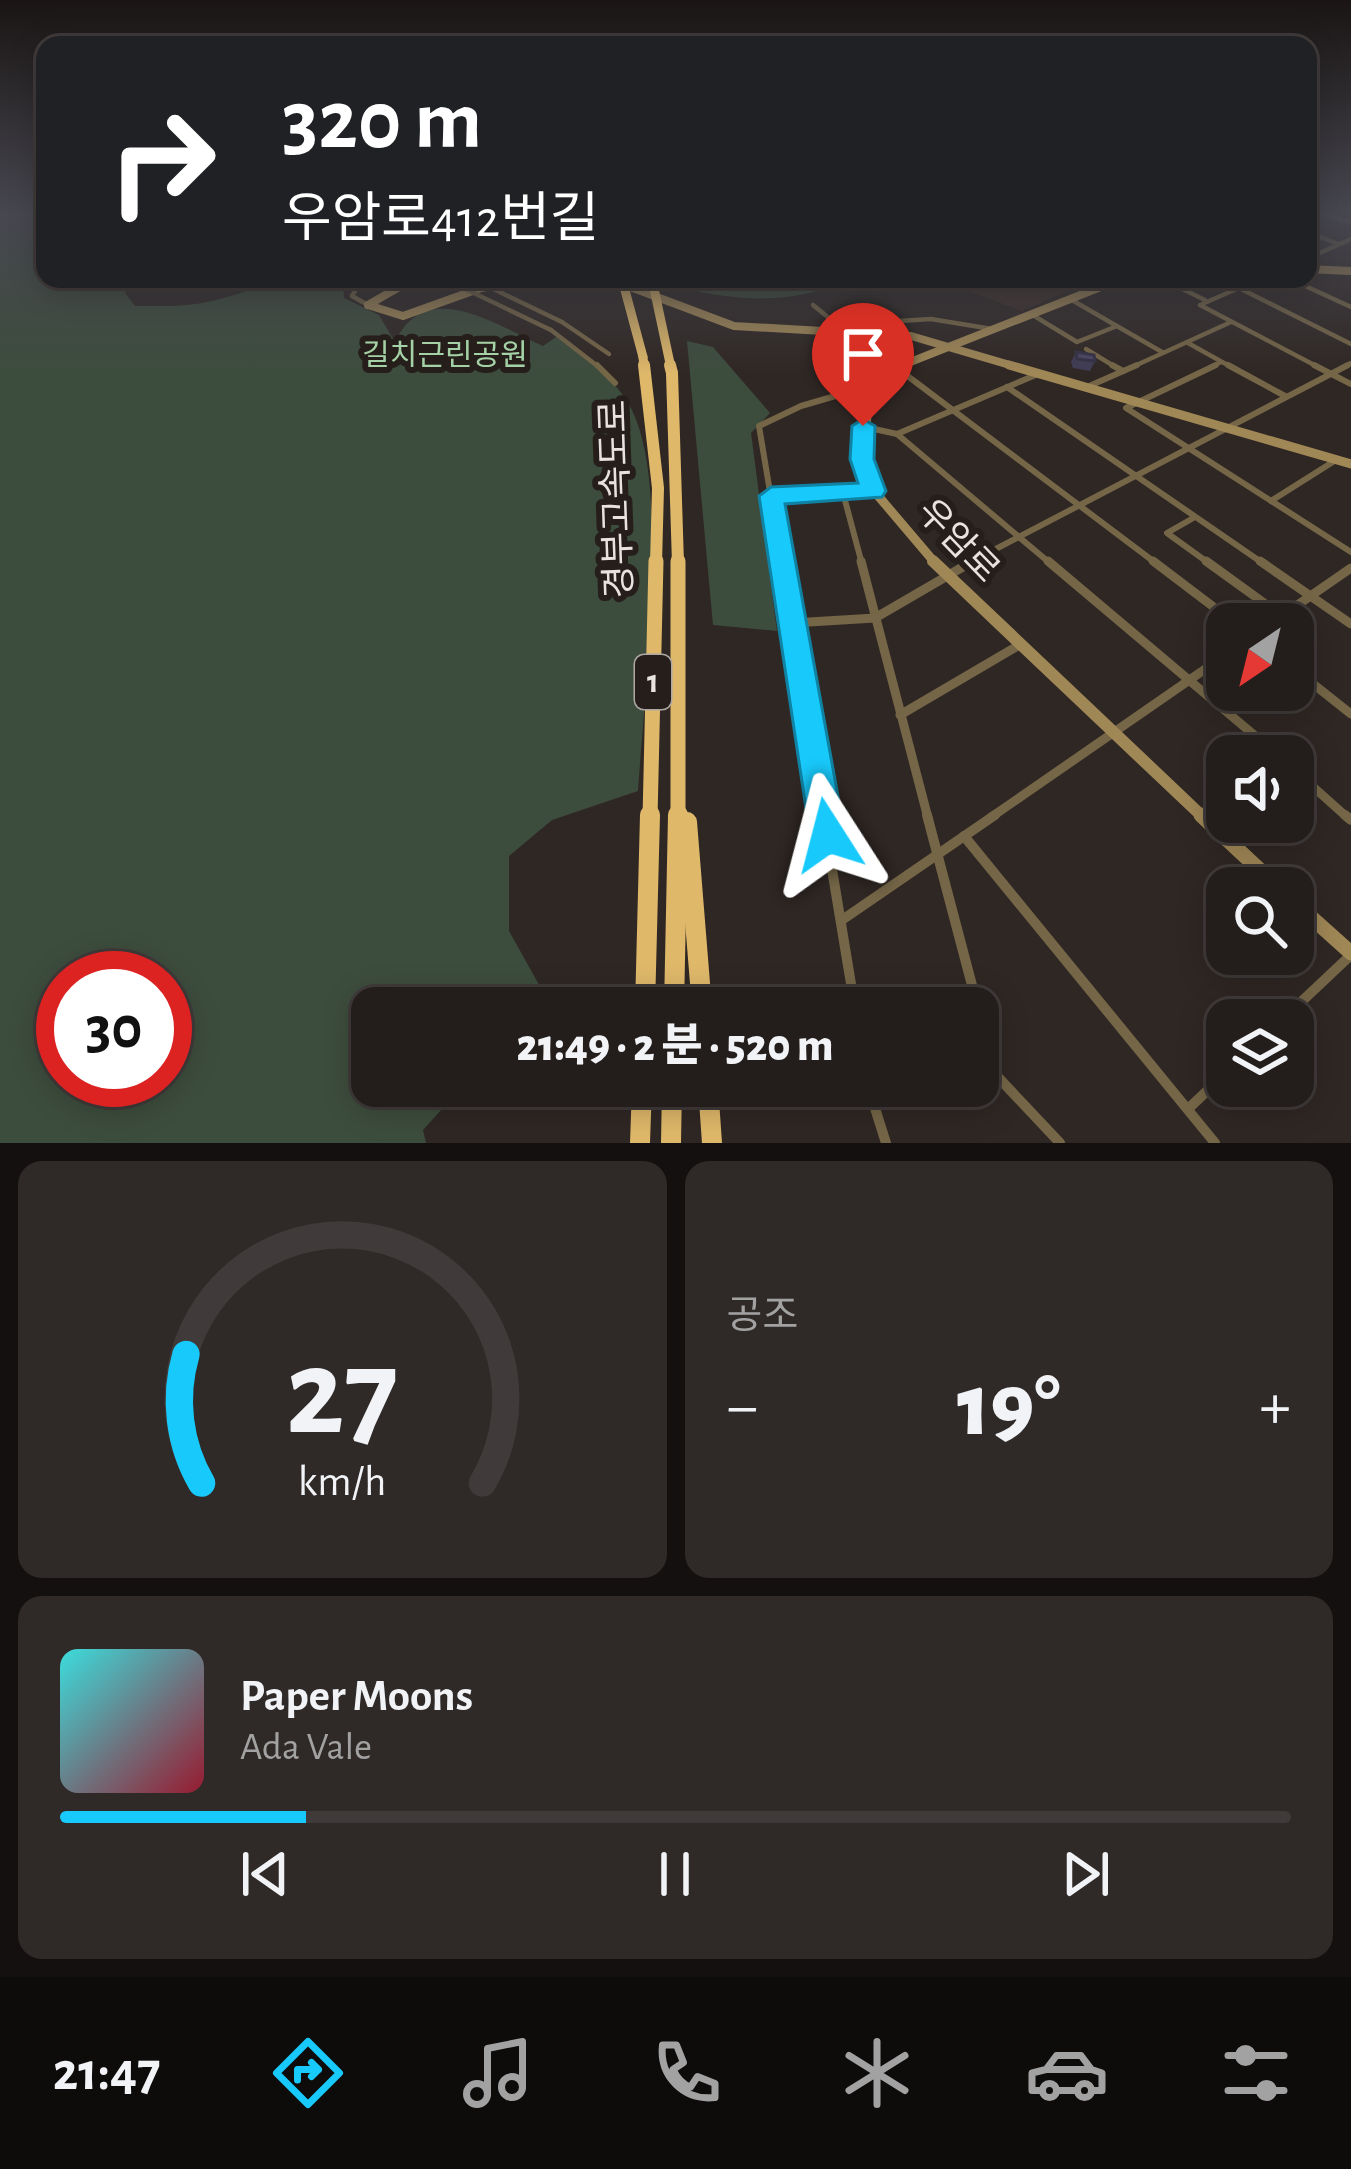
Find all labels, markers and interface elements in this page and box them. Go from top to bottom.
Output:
text: 320 m [282,80,482,164]
icon: right [84,84,240,240]
text: 우암로412번길 [282,193,600,247]
pin [812,303,914,426]
icon: arrive [830,321,896,387]
park label: 길치근린공원 [362,339,528,371]
street label: 경부고속도로 [595,399,638,599]
street label: 우암로 [911,492,1006,589]
north arrow [1206,603,1314,711]
map controls [1206,603,1314,1107]
road number: 1 [635,655,671,709]
button: sound [1206,735,1314,843]
position arrow [765,772,891,898]
button: search [1206,867,1314,975]
speed limit sign: 30 [36,951,192,1107]
button: layers [1206,999,1314,1107]
text: 21:49 · 2 분 · 520 m [516,1024,834,1069]
text: 공조 [727,1297,798,1336]
text: 27 [286,1332,399,1457]
text: 19° [957,1362,1060,1452]
text: − [727,1374,758,1440]
text: + [1259,1374,1291,1440]
text: km/h [298,1460,386,1503]
text: Paper Moons [240,1674,473,1719]
text: Ada Vale [240,1728,372,1767]
icon: previous [232,1841,298,1907]
icon: pause [642,1841,708,1907]
icon: next [1053,1841,1119,1907]
icon: directions [266,2031,350,2115]
icon: music [456,2031,540,2115]
icon: phone [645,2031,729,2115]
icon: climate [835,2031,919,2115]
icon: car [1025,2031,1109,2115]
icon: filters [1214,2031,1298,2115]
text: 21:47 [53,2046,161,2100]

